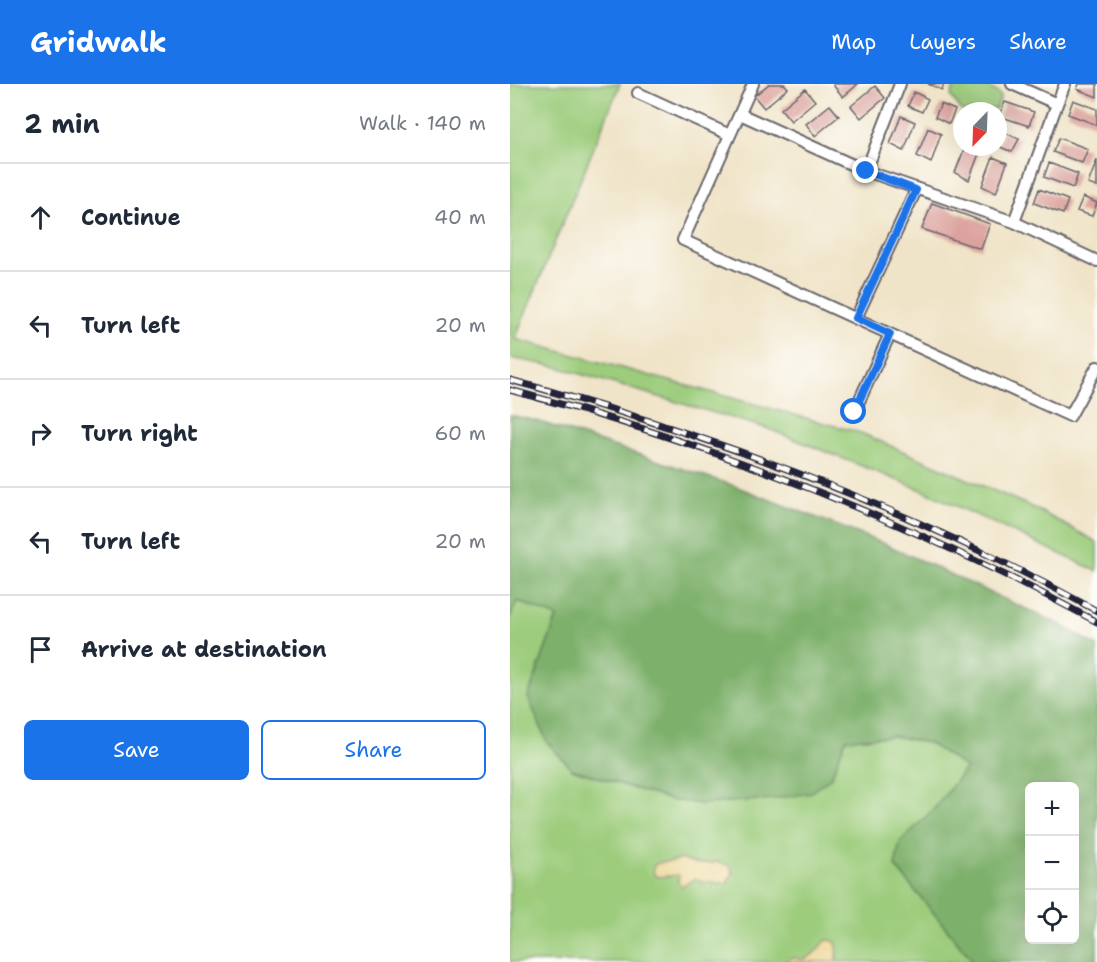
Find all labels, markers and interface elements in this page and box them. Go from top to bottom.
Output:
text: Gridwalk [30,23,167,61]
text: Map [831,28,876,56]
text: Layers [909,28,976,56]
text: Share [1009,28,1067,56]
north arrow [953,102,1007,156]
text: 2 min [24,106,100,141]
text: Walk · 140 m [359,110,486,136]
route end [852,157,878,183]
icon: ahead [24,201,57,234]
text: Continue [81,203,181,232]
text: 40 m [434,204,486,230]
icon: left [24,309,57,342]
text: Turn left [81,311,180,340]
text: 20 m [435,312,486,338]
route start [840,398,866,424]
icon: right [24,417,57,450]
text: Turn right [81,419,198,448]
text: 60 m [434,420,486,446]
icon: left [24,525,57,558]
text: Turn left [81,527,180,556]
text: 20 m [435,528,486,554]
icon: arrive [24,633,57,666]
text: Arrive at destination [81,635,327,664]
button: Save [24,720,249,780]
button: Share [261,720,486,780]
map controls [1025,782,1079,944]
button: + [1025,782,1079,836]
button: − [1025,836,1079,890]
button: locate [1025,890,1079,944]

